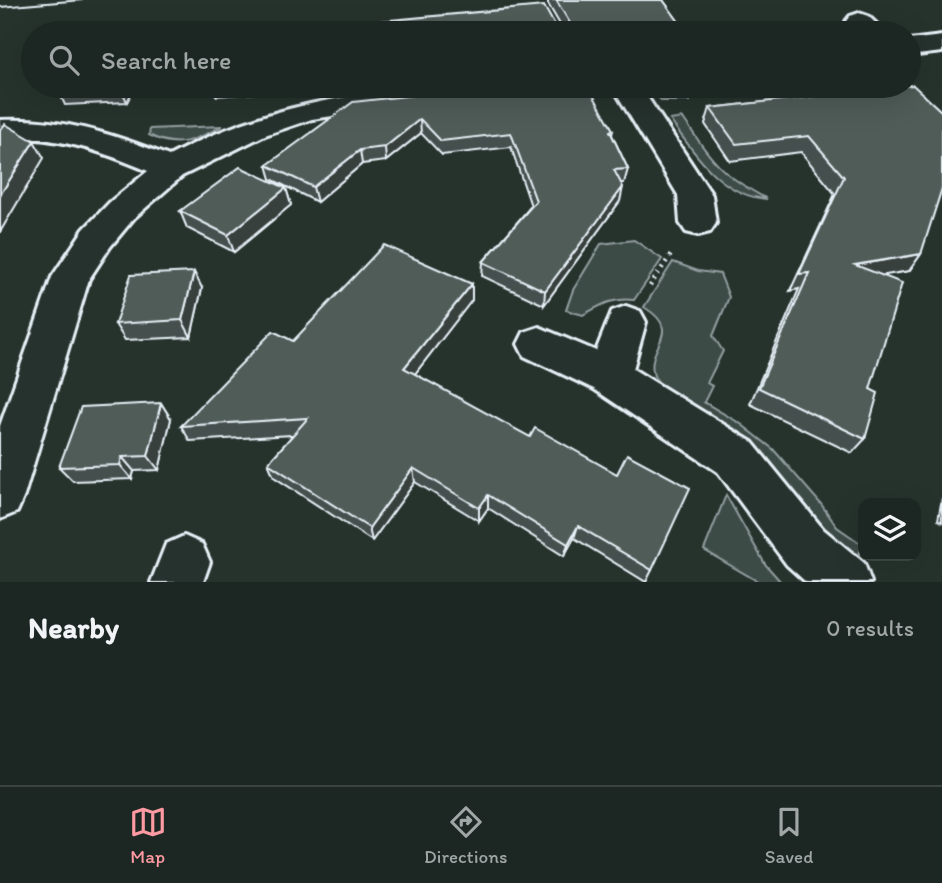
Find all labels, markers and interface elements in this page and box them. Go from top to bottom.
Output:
search box [21,21,921,98]
icon: search [45,41,83,79]
text: Search here [101,44,231,76]
map controls [858,498,921,561]
button: layers [858,498,921,561]
text: Nearby [28,609,119,646]
text: 0 results [826,614,914,642]
tab: Map [129,803,167,868]
tab: Directions [424,803,508,868]
tab: Saved [765,803,813,868]

